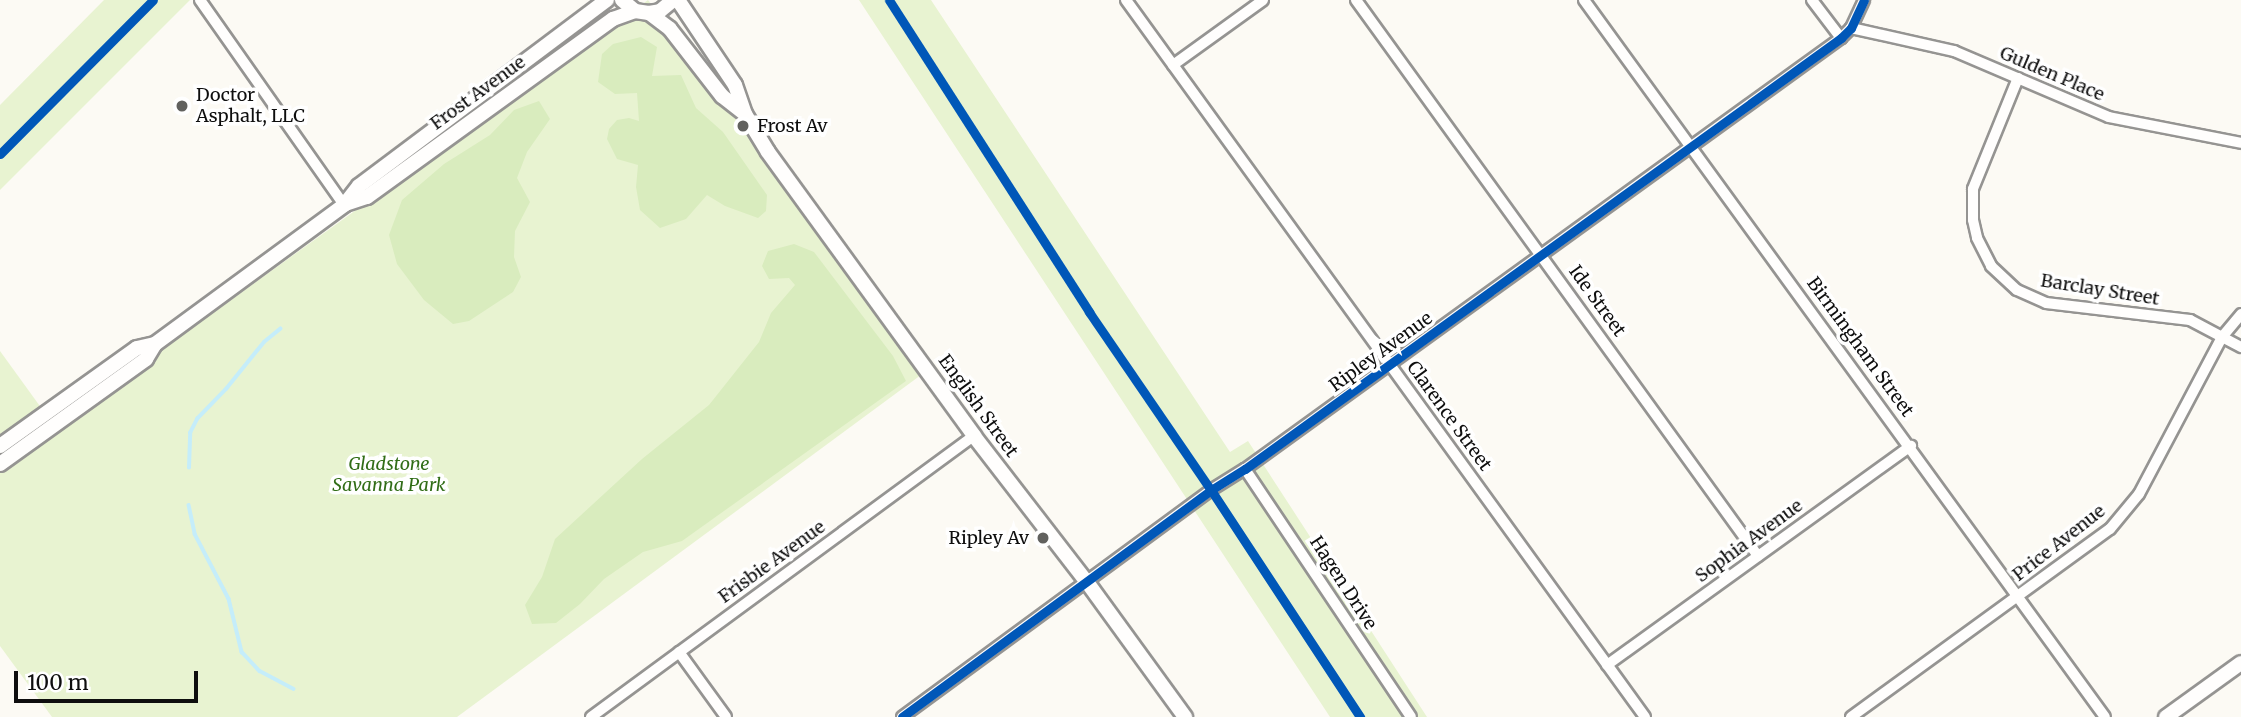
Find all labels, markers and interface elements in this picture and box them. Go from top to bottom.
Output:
street label: Gulden Place [1997,42,2107,106]
street label: Frost Avenue [426,51,530,135]
place label: Doctor Asphalt, LLC [196,85,305,128]
marker: Doctor Asphalt, LLC [174,98,190,114]
place label: Frost Av [757,115,827,137]
marker: Frost Av [735,118,751,134]
street label: Ide Street [1564,261,1630,341]
street label: Barclay Street [2039,270,2161,310]
street label: Birmingham Street [1802,273,1918,421]
street label: Ripley Avenue [1325,307,1437,397]
street label: English Street [934,350,1022,462]
street label: Clarence Street [1402,357,1496,475]
park label: Gladstone Savanna Park [332,454,446,496]
street label: Sophia Avenue [1691,495,1807,587]
street label: Price Avenue [2009,500,2109,586]
street label: Frisbie Avenue [714,516,830,608]
place label: Ripley Av [949,527,1029,549]
marker: Ripley Av [1035,530,1051,546]
street label: Hagen Drive [1305,532,1381,634]
scale bar [18,658,201,702]
text: 100 m [27,669,89,696]

